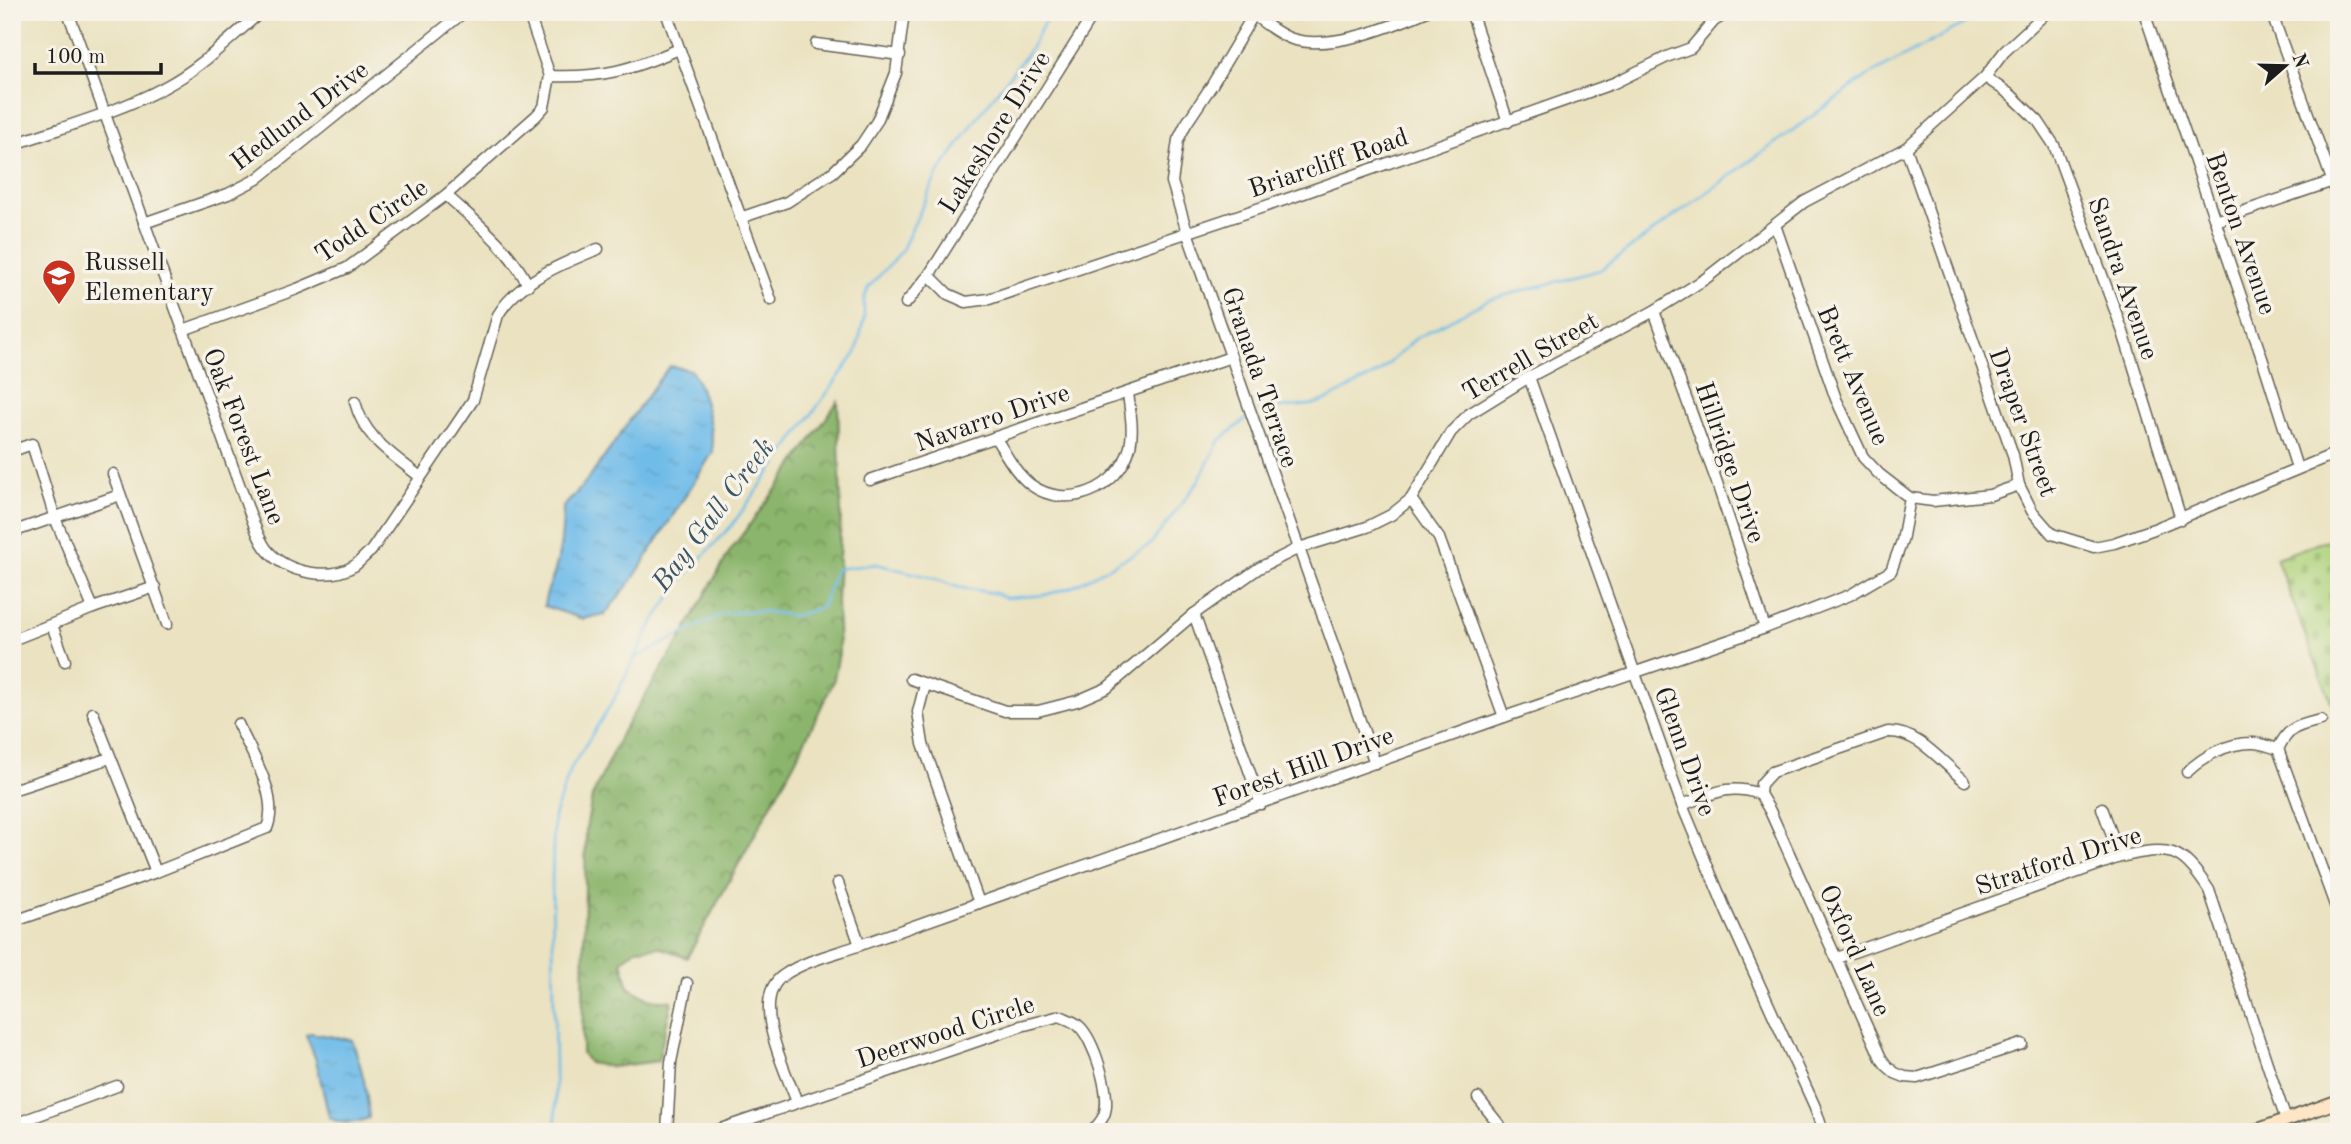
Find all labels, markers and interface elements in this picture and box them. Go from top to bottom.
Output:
scale bar [35,32,161,76]
north arrow [2250,32,2320,102]
text: 100 m [46,47,105,68]
street label: Lakeshore Drive [935,47,1056,219]
text: N [2287,51,2310,72]
street label: Hedlund Drive [227,57,374,176]
street label: Briarcliff Road [1246,124,1412,203]
street label: Benton Avenue [2200,149,2280,318]
street label: Todd Circle [311,175,433,269]
street label: Sandra Avenue [2082,194,2162,363]
place label: Russell Elementary [84,250,214,306]
school or university icon: Russell Elementary [40,257,78,306]
street label: Granada Terrace [1216,284,1302,471]
street label: Brett Avenue [1811,302,1893,449]
street label: Terrell Street [1459,308,1603,407]
street label: Oak Forest Lane [197,345,289,529]
street label: Draper Street [1983,345,2061,500]
street label: Hillridge Drive [1689,379,1769,547]
street label: Navarro Drive [912,380,1073,458]
water label: Bay Gall Creek [647,434,781,598]
street label: Glenn Drive [1649,684,1720,820]
street label: Forest Hill Drive [1210,723,1397,813]
street label: Stratford Drive [1972,823,2145,901]
street label: Oxford Lane [1814,881,1895,1020]
street label: Deerwood Circle [853,992,1038,1074]

